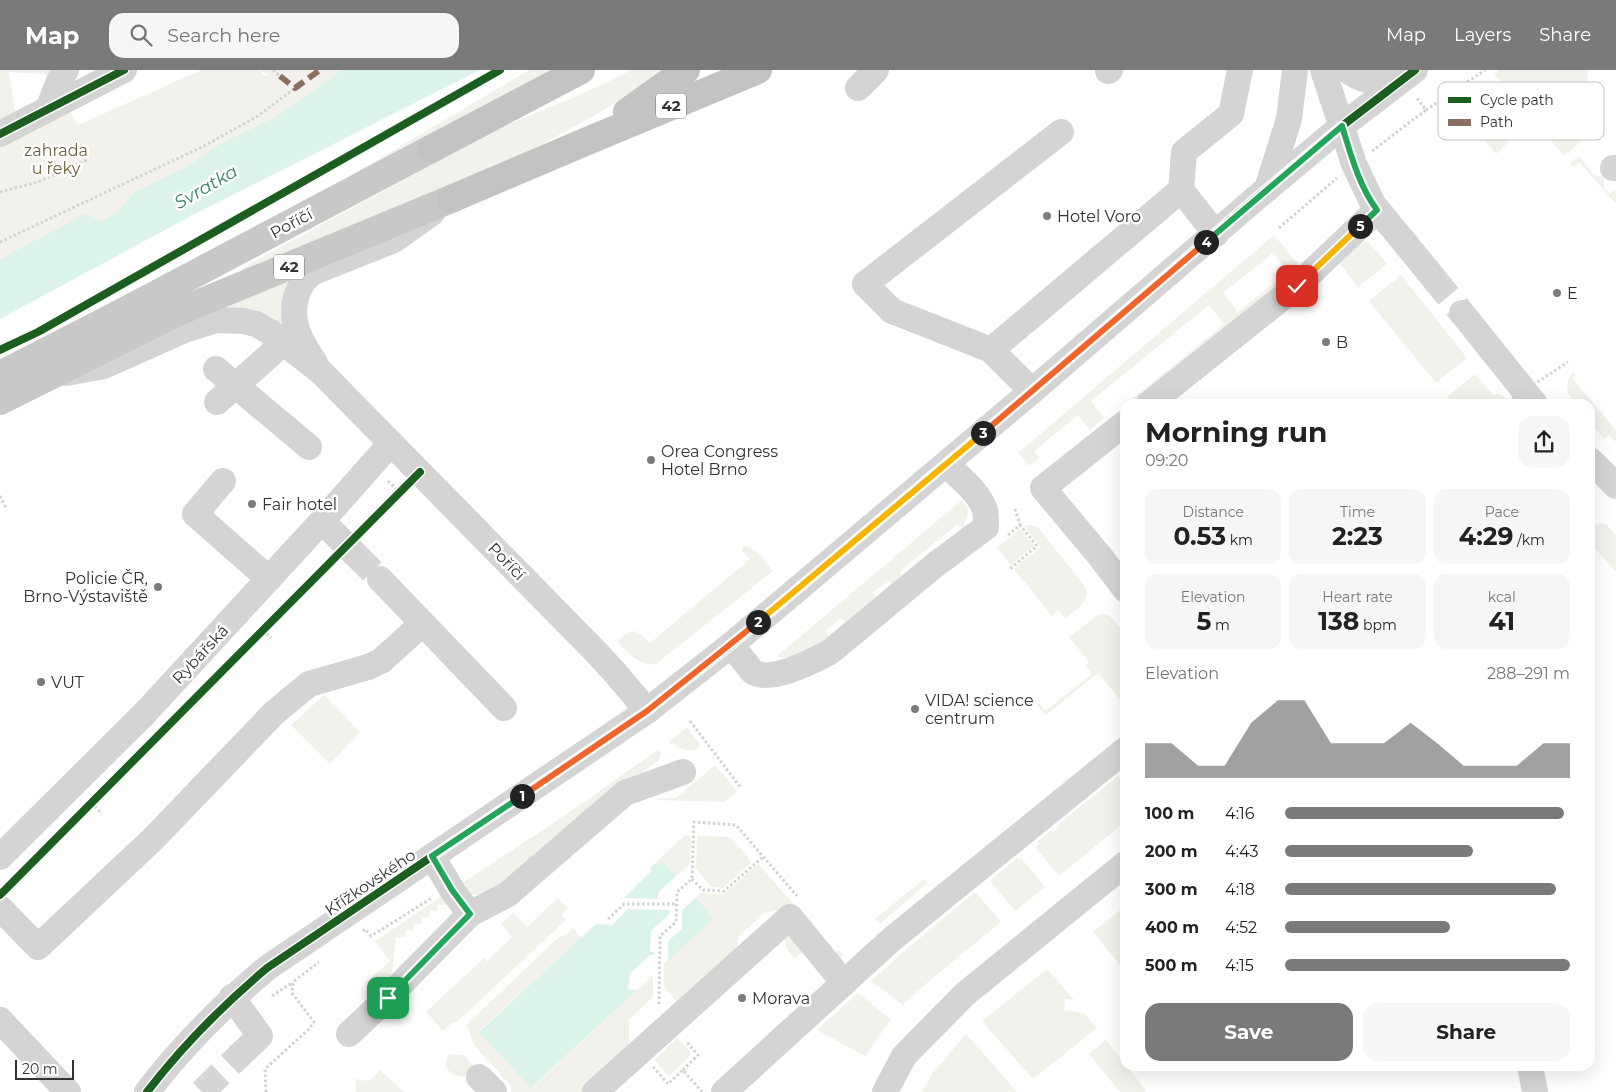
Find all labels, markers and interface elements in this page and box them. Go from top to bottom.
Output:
search box [109,13,459,58]
text: Map [25,21,79,50]
icon: search [127,21,155,49]
text: Search here [167,24,280,47]
text: Map [1386,24,1426,46]
text: Layers [1454,24,1511,46]
text: Share [1539,24,1591,46]
legend [1438,82,1604,140]
text: Cycle path [1480,91,1554,109]
road number: 42 [656,94,686,118]
text: Path [1480,113,1513,131]
park label: zahrada u řeky [24,141,88,178]
water label: Svratka [170,160,242,214]
street label: Poříčí [267,204,316,242]
place label: Hotel Voro [1057,207,1141,226]
marker: Hotel Voro [1041,210,1053,222]
pin: 5 [1348,214,1372,238]
text: 5 [1356,217,1365,235]
pin: 4 [1194,230,1218,254]
text: 4 [1202,233,1211,251]
road number: 42 [274,254,304,280]
pin [1276,265,1318,307]
icon: check [1283,272,1311,300]
place label: E [1567,284,1578,303]
marker: E [1551,287,1563,299]
place label: B [1336,333,1348,352]
marker: B [1320,336,1332,348]
text: Morning run [1145,415,1327,449]
button: share [1518,416,1570,468]
pin: 3 [970,420,996,446]
text: 3 [979,424,988,442]
place label: Orea Congress Hotel Brno [661,442,778,479]
text: 09:20 [1145,451,1188,470]
marker: Orea Congress Hotel Brno [645,454,657,466]
place label: Fair hotel [262,495,337,514]
marker: Fair hotel [246,498,258,510]
text: Distance [1182,503,1244,521]
text: Time [1340,503,1375,521]
text: Pace [1485,503,1519,521]
text: 0.53 [1173,521,1226,551]
text: 2:23 [1332,521,1383,551]
text: 4:29 [1459,521,1513,551]
text: km [1226,531,1253,549]
text: /km [1513,531,1545,549]
street label: Poříčí [484,539,530,585]
place label: Policie ČR, Brno-Výstaviště [23,569,148,606]
marker: Policie ČR, Brno-Výstaviště [152,581,164,593]
text: Elevation [1181,588,1246,606]
text: Heart rate [1322,588,1393,606]
text: kcal [1488,588,1516,606]
text: 5 [1196,606,1211,636]
text: 138 [1318,606,1359,636]
text: 41 [1489,606,1515,636]
pin: 2 [746,610,770,634]
text: 2 [754,613,763,631]
text: m [1211,616,1230,634]
text: bpm [1359,616,1397,634]
street label: Rybářská [168,621,232,688]
text: Elevation [1145,664,1219,683]
text: 288–291 m [1487,664,1570,683]
place label: VUT [51,673,85,692]
marker: VUT [35,676,47,688]
place label: VIDA! science centrum [925,691,1034,728]
marker: VIDA! science centrum [909,703,921,715]
pin: 1 [510,784,534,808]
text: 1 [520,787,525,805]
text: 100 m [1145,804,1194,823]
text: 4:16 [1225,804,1255,823]
text: 200 m [1145,842,1197,861]
text: 4:43 [1225,842,1258,861]
street label: Křížkovského [321,845,419,920]
text: 300 m [1145,880,1198,899]
text: 4:18 [1225,880,1255,899]
text: 400 m [1145,918,1199,937]
text: 4:52 [1225,918,1257,937]
text: 500 m [1145,956,1198,975]
text: 4:15 [1225,956,1254,975]
pin [367,977,409,1019]
icon: arrive [374,984,402,1012]
place label: Morava [752,989,810,1008]
marker: Morava [736,992,748,1004]
button: Save [1145,1003,1353,1061]
button: Share [1363,1003,1570,1061]
scale bar [15,1057,74,1080]
text: 20 m [22,1060,58,1078]

